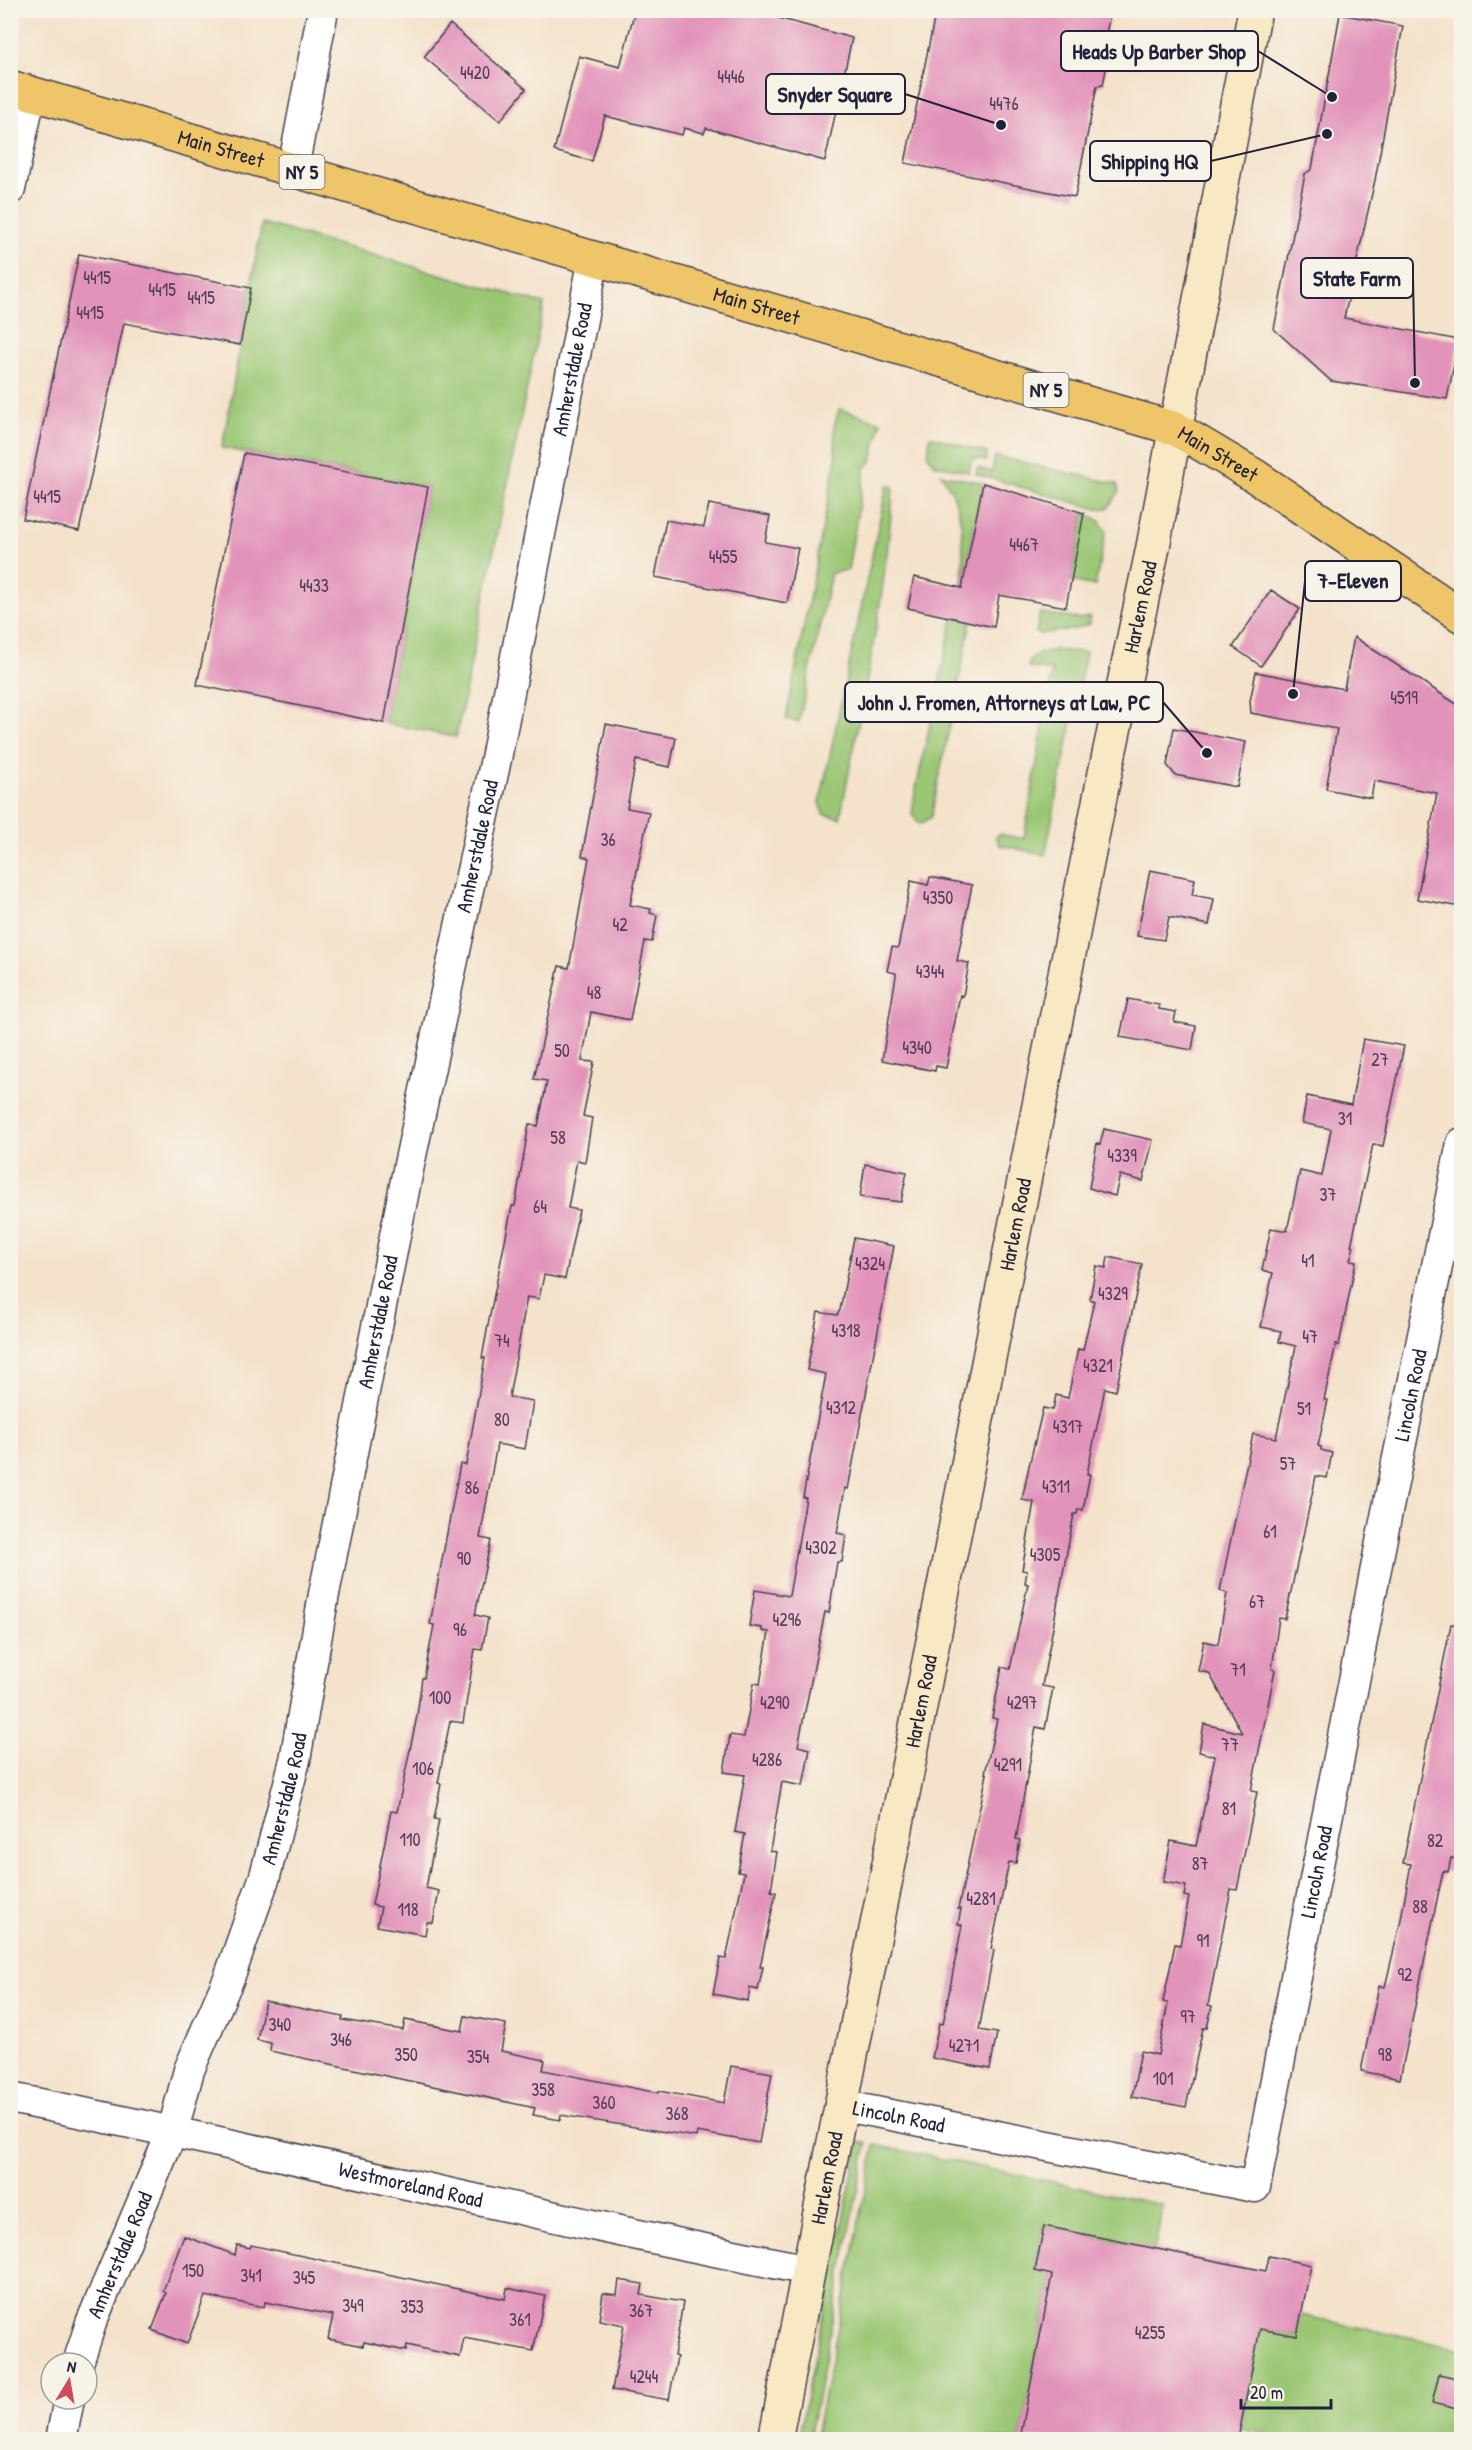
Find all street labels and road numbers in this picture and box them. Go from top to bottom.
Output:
street label: Main Street [175,122,269,175]
road number: NY 5 [280,155,324,189]
street label: Main Street [710,279,804,332]
street label: Amherstdale Road [545,301,599,438]
road number: NY 5 [1024,373,1068,407]
street label: Main Street [1173,418,1264,489]
street label: Harlem Road [1116,558,1164,656]
street label: Amherstdale Road [449,777,505,915]
street label: Harlem Road [992,1176,1038,1273]
street label: Amherstdale Road [350,1253,405,1391]
street label: Lincoln Road [1387,1347,1434,1444]
street label: Harlem Road [897,1652,944,1750]
street label: Amherstdale Road [254,1731,313,1868]
street label: Lincoln Road [1293,1823,1339,1920]
street label: Lincoln Road [851,2093,947,2139]
street label: Harlem Road [803,2129,850,2227]
street label: Westmoreland Road [336,2154,486,2214]
street label: Amherstdale Road [80,2187,159,2322]

